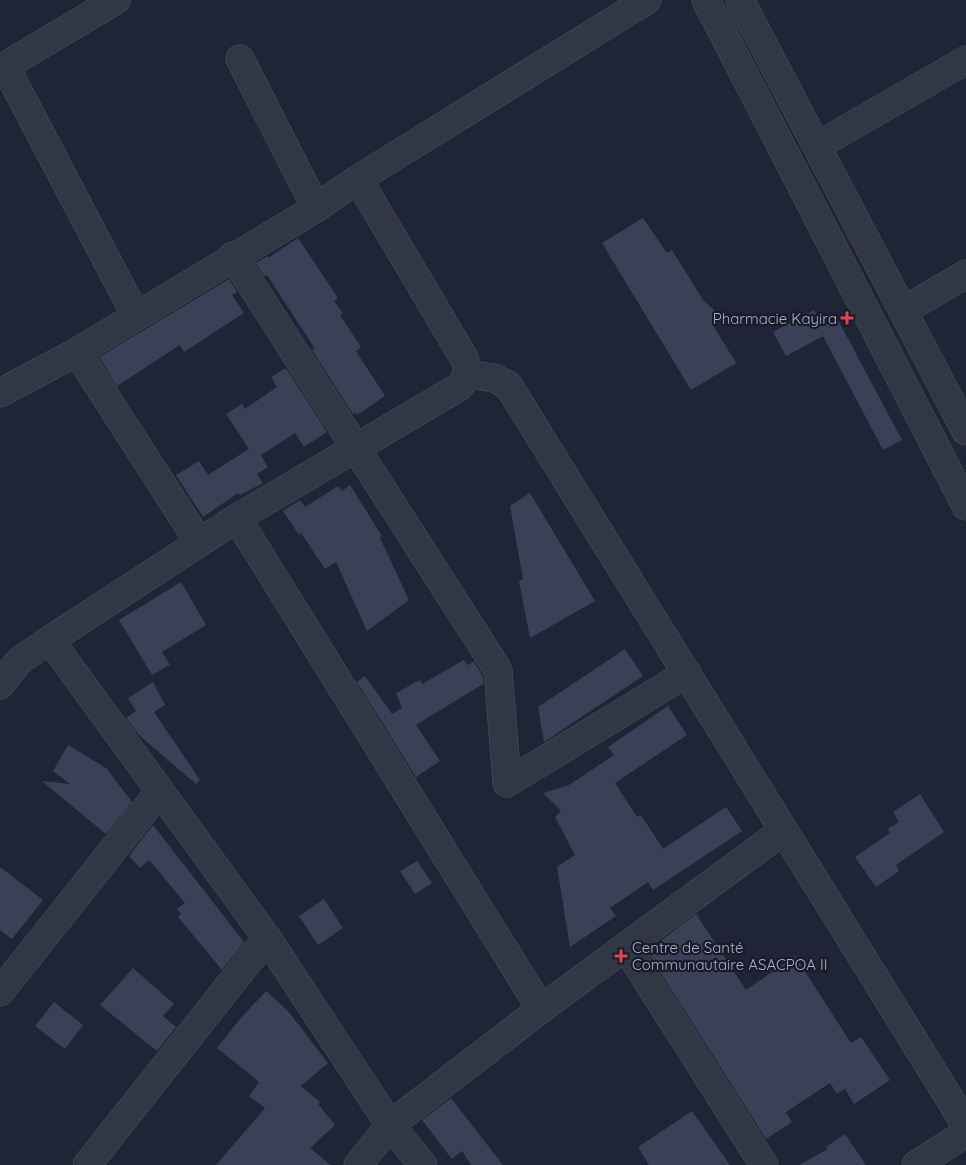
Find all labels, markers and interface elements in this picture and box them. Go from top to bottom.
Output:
place label: Pharmacie Kayira [713,309,837,328]
marker: Pharmacie Kayira [841,312,853,324]
place label: Centre de Santé Communautaire ASACPOA II [632,938,828,974]
marker: Centre de Santé Communautaire ASACPOA II [614,949,628,963]

